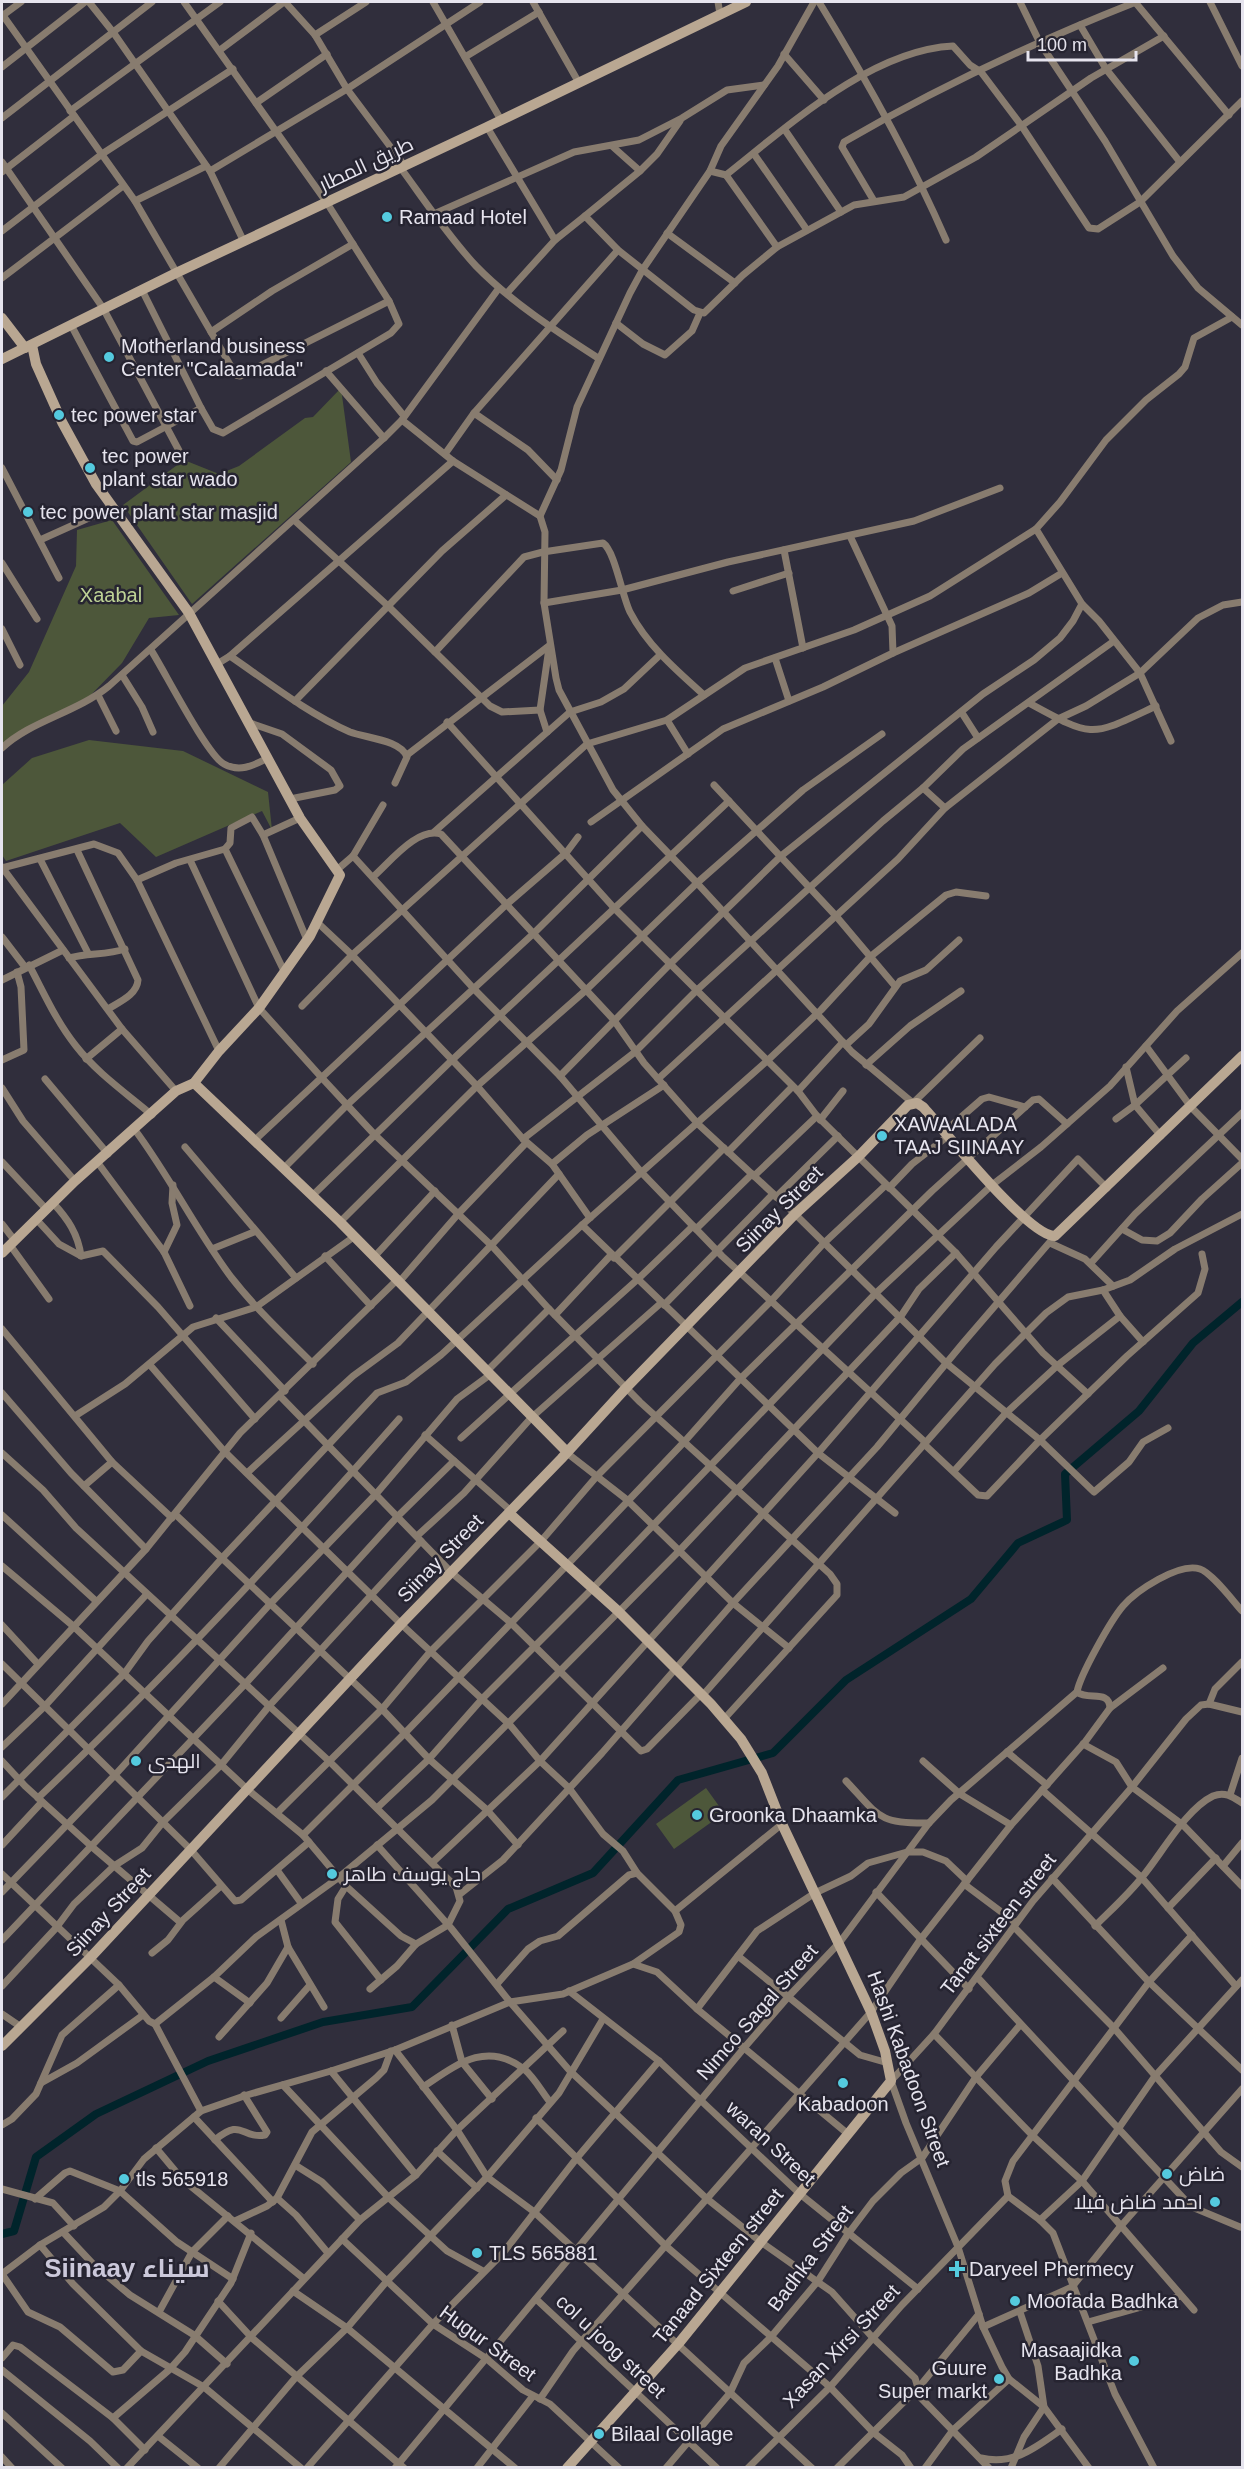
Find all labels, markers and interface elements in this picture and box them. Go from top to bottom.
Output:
scale bar [1028,24,1136,62]
text: 100 m [1037,35,1087,55]
street label: طريق المطار [314,133,418,198]
place label: Ramaad Hotel [399,206,527,228]
marker: Ramaad Hotel [380,210,394,224]
place label: Motherland business Center "Calaamada" [121,335,306,380]
marker: Motherland business Center "Calaamada" [102,350,116,364]
place label: tec power star [71,404,197,426]
marker: tec power star [52,408,66,422]
place label: tec power plant star wado [102,445,238,490]
marker: tec power plant star wado [83,461,97,475]
place label: tec power plant star masjid [40,501,278,523]
marker: tec power plant star masjid [21,505,35,519]
park label: Xaabal [80,584,142,606]
place label: XAWAALADA TAAJ SIINAAY [894,1113,1024,1158]
marker: XAWAALADA TAAJ SIINAAY [875,1129,889,1143]
street label: Siinay Street [731,1161,827,1257]
street label: Siinay Street [393,1509,488,1606]
place label: الهدى [148,1750,201,1774]
marker: الهدى [129,1754,143,1768]
place label: Groonka Dhaamka [709,1804,878,1826]
marker: Groonka Dhaamka [690,1808,704,1822]
street label: Tanat sixteen street [936,1849,1060,1999]
street label: Siinay Street [61,1863,155,1961]
place label: حاج يوسف طاهر [343,1863,481,1888]
marker: حاج يوسف طاهر [325,1867,339,1881]
street label: Nimco Sagal Street [692,1939,822,2084]
street label: Hashi Kabadoon Street [863,1968,955,2170]
marker: Kabadoon [836,2076,850,2090]
place label: Kabadoon [797,2093,889,2115]
street label: waran Street [721,2096,820,2190]
place label: ضاض [1179,2163,1225,2187]
marker: ضاض [1160,2167,1174,2181]
place label: tls 565918 [136,2168,228,2190]
marker: tls 565918 [117,2172,131,2186]
street label: Tanaad Sixteen street [649,2184,788,2348]
place label: احمد ضاض فيلا [1074,2191,1203,2215]
marker: احمد ضاض فيلا [1208,2195,1222,2209]
street label: Badhka Street [763,2200,857,2315]
place label: TLS 565881 [489,2242,598,2264]
marker: TLS 565881 [470,2246,484,2260]
district label: Siinaay سيناء [44,2253,210,2283]
place label: Daryeel Phermecy [969,2258,1134,2280]
marker: Daryeel Phermecy [950,2262,964,2276]
street label: Xasan Xirsi Street [778,2280,904,2412]
street label: col u joog street [552,2290,670,2402]
place label: Moofada Badhka [1027,2290,1179,2312]
marker: Moofada Badhka [1008,2294,1022,2308]
street label: Hugur Street [436,2301,541,2385]
place label: Masaajidka Badhka [1021,2339,1123,2384]
marker: Masaajidka Badhka [1127,2354,1141,2368]
place label: Guure Super markt [878,2357,987,2402]
marker: Guure Super markt [992,2372,1006,2386]
place label: Bilaal Collage [611,2423,733,2445]
marker: Bilaal Collage [592,2427,606,2441]

